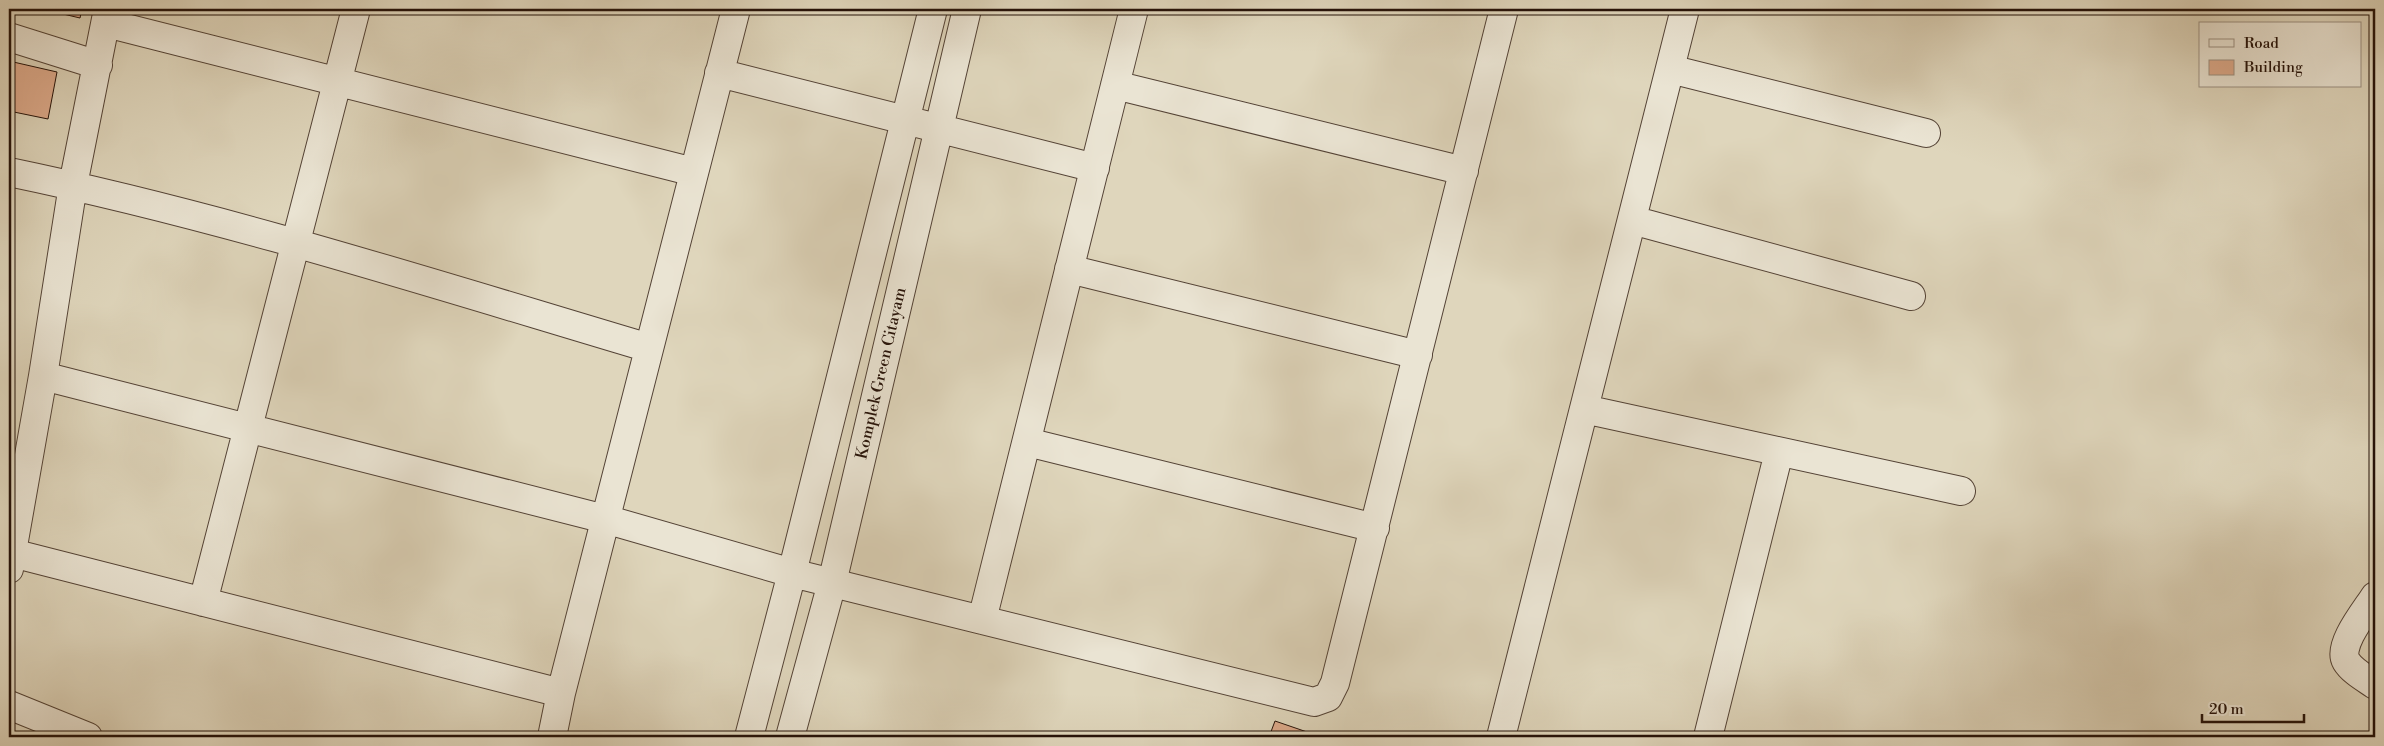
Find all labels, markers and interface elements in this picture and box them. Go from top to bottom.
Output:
legend [2199,22,2362,88]
text: Road [2244,34,2279,53]
text: Building [2243,58,2303,77]
street label: Komplek Green Citayam [851,285,910,461]
scale bar [2202,691,2304,723]
text: 20 m [2209,700,2244,719]

